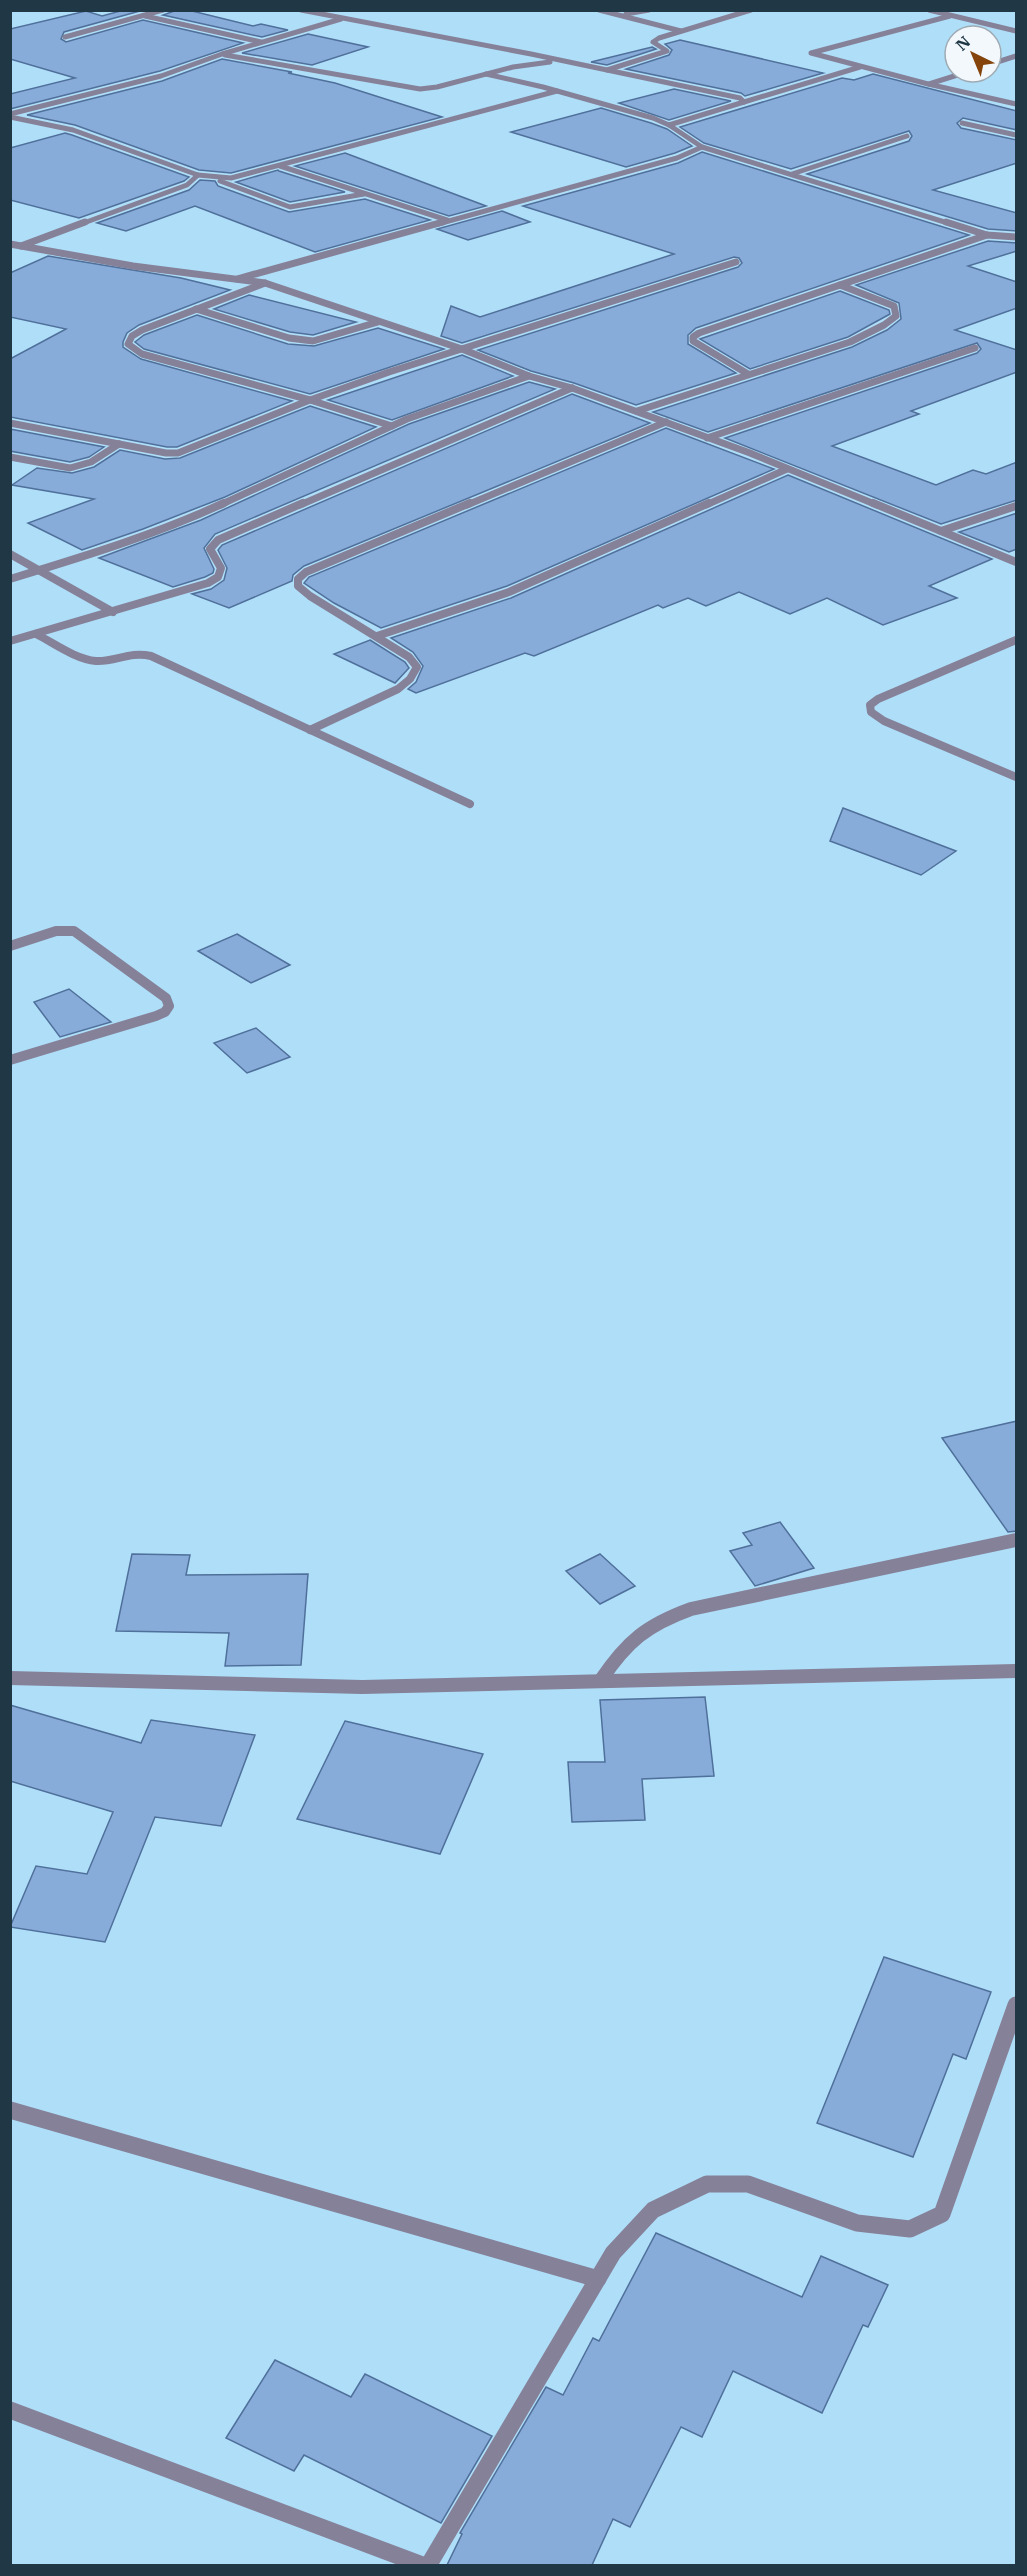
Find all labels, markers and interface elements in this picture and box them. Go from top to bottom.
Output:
north arrow [943,24,1003,84]
text: N [951,31,974,55]

